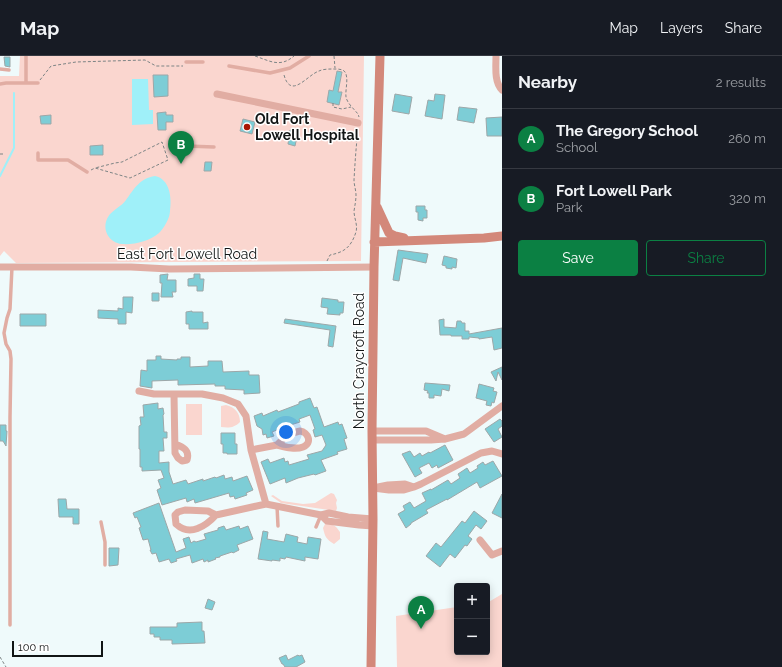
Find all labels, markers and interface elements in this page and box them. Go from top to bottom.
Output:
text: Map [20,17,59,39]
text: Map [610,20,638,36]
text: Layers [660,20,703,36]
text: Share [725,20,762,36]
text: Nearby [518,72,577,92]
text: 2 results [716,75,766,90]
place label: Old Fort Lowell Hospital [255,111,360,143]
marker: Old Fort Lowell Hospital [242,122,252,132]
text: The Gregory School [556,122,698,140]
pin: B [168,131,194,164]
text: A [527,131,535,146]
text: 260 m [728,131,766,146]
text: School [556,140,598,155]
text: Fort Lowell Park [556,182,672,200]
text: B [527,191,535,206]
text: 320 m [729,191,766,206]
text: Park [556,200,583,215]
button: Save [518,240,638,276]
button: Share [646,240,766,276]
street label: East Fort Lowell Road [117,246,257,262]
street label: North Craycroft Road [351,293,367,429]
your location [276,422,296,442]
map controls [454,583,490,655]
button: + [454,583,490,619]
pin: A [408,596,434,629]
button: − [454,619,490,655]
scale bar [12,639,103,658]
text: 100 m [18,641,49,654]

